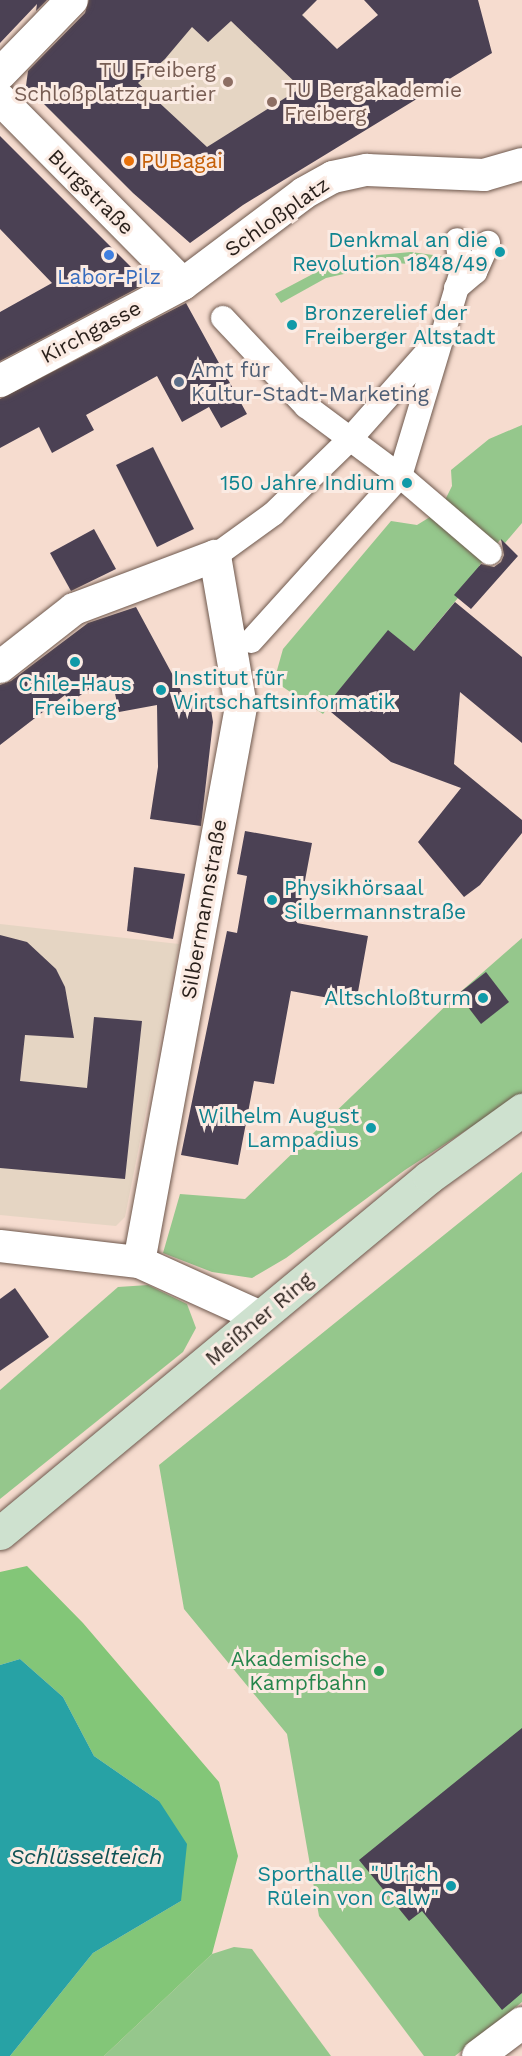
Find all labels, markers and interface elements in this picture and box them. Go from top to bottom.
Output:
place label: TU Freiberg Schloßplatzquartier [14,57,216,107]
marker: TU Freiberg Schloßplatzquartier [221,75,235,89]
place label: TU Bergakademie Freiberg [284,77,462,127]
marker: TU Bergakademie Freiberg [265,95,279,109]
street label: Burgstraße [43,144,139,240]
place label: PUBagai [141,148,223,174]
marker: PUBagai [122,154,136,168]
street label: Schloßplatz [220,172,334,262]
place label: Denkmal an die Revolution 1848/49 [292,227,488,277]
marker: Denkmal an die Revolution 1848/49 [493,245,507,259]
marker: Labor-Pilz [102,248,116,262]
place label: Labor-Pilz [57,264,161,290]
street label: Kirchgasse [37,295,145,369]
place label: Bronzerelief der Freiberger Altstadt [304,300,497,350]
marker: Bronzerelief der Freiberger Altstadt [285,318,299,332]
place label: Amt für Kultur-Stadt-Marketing [191,357,429,407]
marker: Amt für Kultur-Stadt-Marketing [172,375,186,389]
place label: 150 Jahre Indium [220,470,395,496]
marker: 150 Jahre Indium [400,476,414,490]
marker: Chile-Haus Freiberg [68,655,82,669]
place label: Institut für Wirtschaftsinformatik [173,665,396,715]
place label: Chile-Haus Freiberg [18,671,132,721]
marker: Institut für Wirtschaftsinformatik [154,683,168,697]
street label: Silbermannstraße [176,817,232,1001]
place label: Physikhörsaal Silbermannstraße [284,875,466,925]
marker: Physikhörsaal Silbermannstraße [265,893,279,907]
place label: Altschloßturm [324,985,471,1011]
marker: Altschloßturm [476,991,490,1005]
place label: Wilhelm August Lampadius [197,1103,359,1153]
marker: Wilhelm August Lampadius [364,1121,378,1135]
street label: Meißner Ring [200,1267,318,1371]
place label: Akademische Kampfbahn [231,1646,367,1696]
marker: Akademische Kampfbahn [372,1664,386,1678]
water label: Schlüsselteich [10,1844,162,1870]
place label: Sporthalle "Ulrich Rülein von Calw" [258,1861,439,1911]
marker: Sporthalle "Ulrich Rülein von Calw" [444,1879,458,1893]

